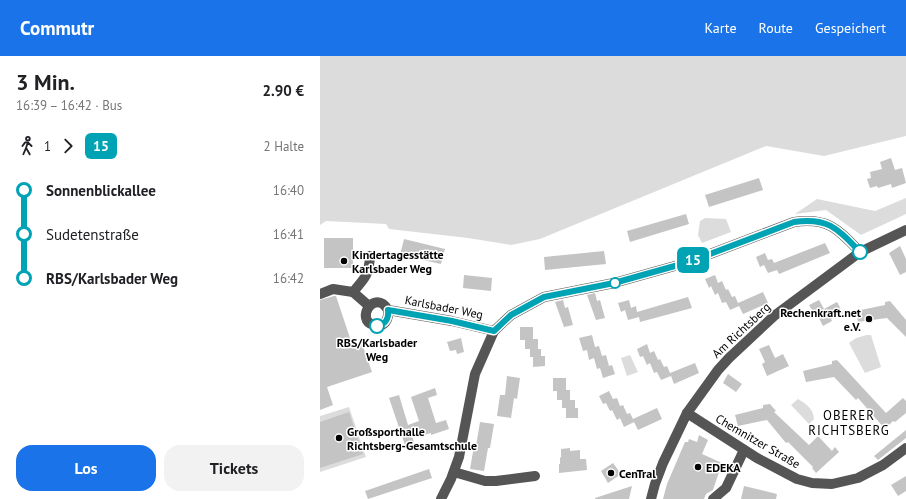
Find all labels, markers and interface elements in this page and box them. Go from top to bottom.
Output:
text: Commutr [20,16,94,40]
text: Karte [705,19,737,37]
text: Route [759,19,793,37]
text: Gespeichert [815,19,886,37]
text: 3 Min. [16,68,75,96]
text: 2.90 € [262,81,304,100]
text: 16:39 – 16:42 · Bus [16,97,122,114]
icon: walk [16,135,38,157]
icon: forward [57,135,79,157]
text: 15 [93,137,109,155]
text: 1 [44,138,51,155]
text: 2 Halte [264,138,304,155]
text: Sonnenblickallee [46,181,156,200]
text: 16:40 [273,182,304,199]
text: Sudetenstraße [46,225,139,244]
text: 16:41 [273,226,304,243]
unlabelled marker [852,244,868,260]
place label: Kindertagesstätte Karlsbader Weg [352,247,444,276]
line badge: 15 [675,247,711,273]
text: 15 [685,251,701,269]
marker: Kindertagesstätte Karlsbader Weg [339,256,349,266]
text: RBS/Karlsbader Weg [46,269,178,288]
text: 16:42 [273,270,304,287]
unlabelled marker [609,277,621,289]
street label: Karlsbader Weg [404,292,484,322]
street label: Am Richtsberg [709,299,773,361]
place label: Rechenkraft.net e.V. [780,305,862,334]
marker: Rechenkraft.net e.V. [864,314,874,324]
marker: RBS/Karlsbader Weg [369,318,385,334]
place label: RBS/Karlsbader Weg [337,335,418,364]
district label: OBERER RICHTSBERG [808,407,890,439]
street label: Chemnitzer Straße [713,411,803,471]
place label: Großsporthalle Richtsberg-Gesamtschule [347,424,477,453]
marker: Großsporthalle Richtsberg-Gesamtschule [334,433,344,443]
button: Los [16,445,156,491]
button: Tickets [164,445,304,491]
place label: EDEKA [706,460,741,475]
marker: EDEKA [693,462,703,472]
place label: CenTral [619,466,656,481]
marker: CenTral [606,468,616,478]

